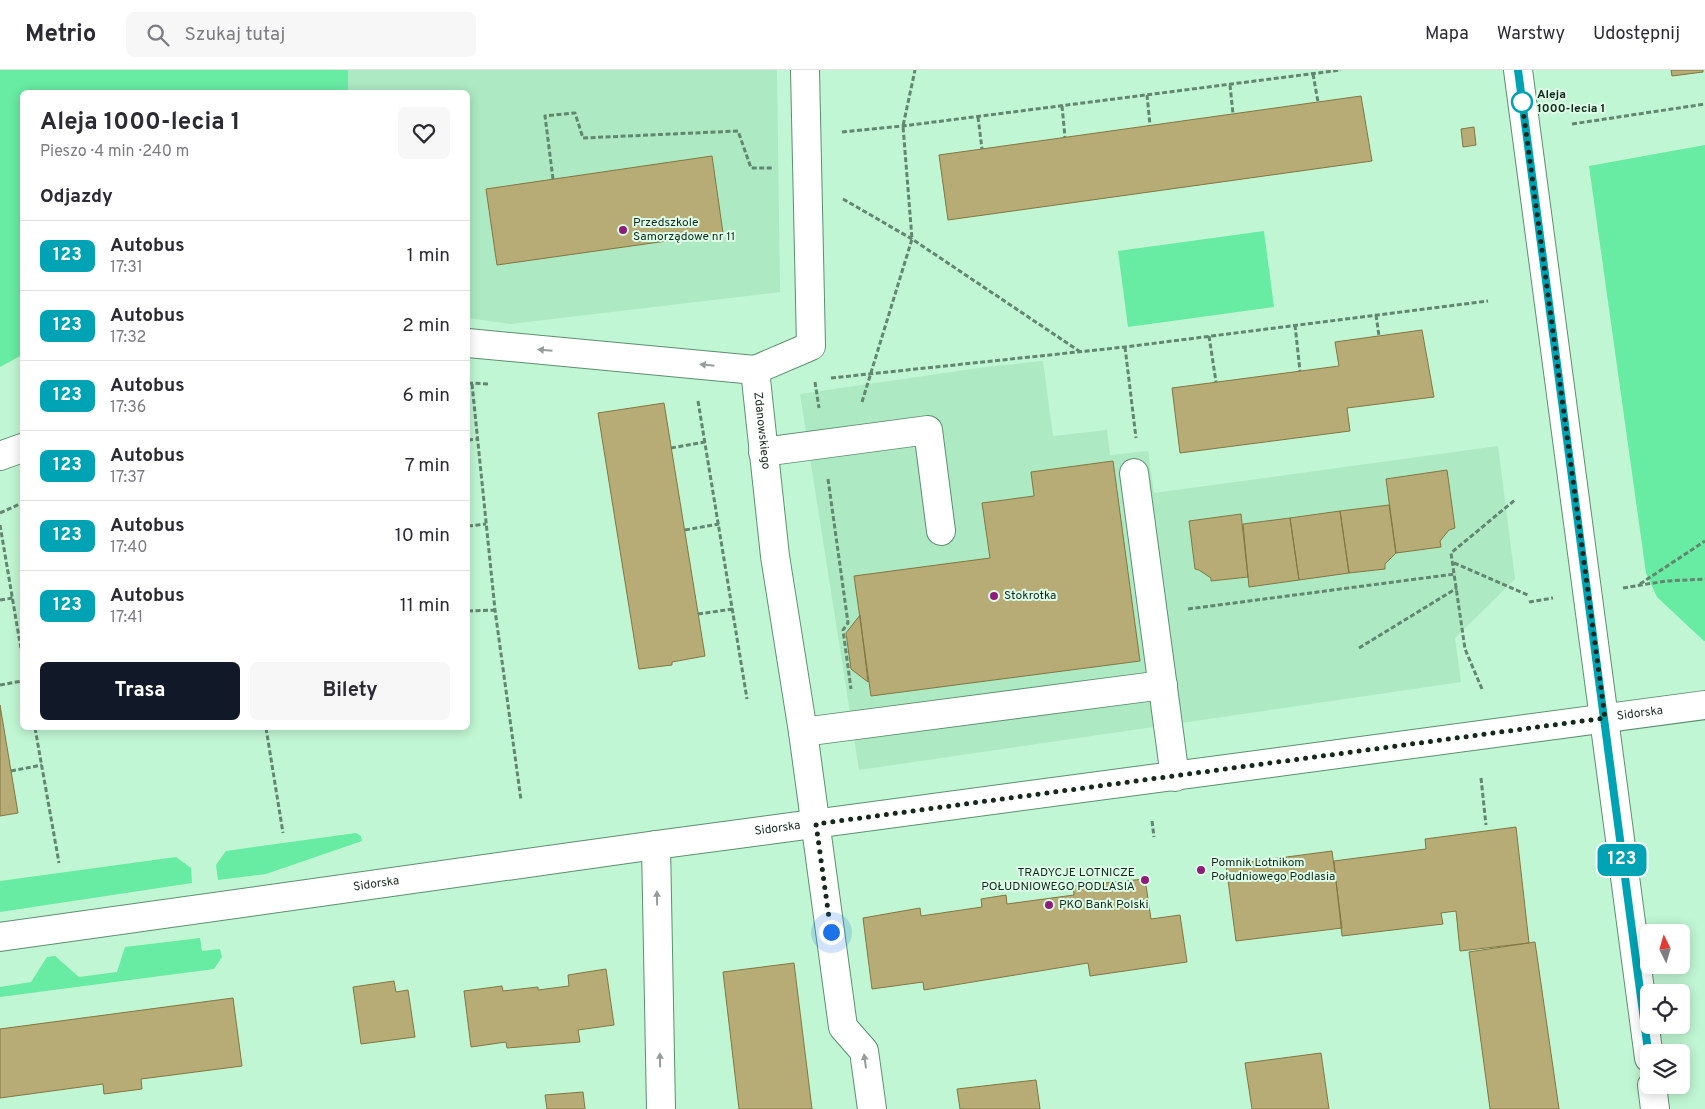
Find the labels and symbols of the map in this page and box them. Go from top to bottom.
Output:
place label: Aleja 1000-lecia 1 [1537,87,1605,117]
marker: Aleja 1000-lecia 1 [1511,91,1533,113]
place label: Przedszkole Samorządowe nr 11 [633,215,735,245]
marker: Przedszkole Samorządowe nr 11 [617,224,629,236]
one-way arrow [537,346,553,354]
one-way arrow [699,361,715,369]
street label: Zdanowskiego [749,391,774,471]
place label: Stokrotka [1004,588,1056,604]
marker: Stokrotka [988,590,1000,602]
street label: Sidorska [1616,703,1664,725]
street label: Sidorska [754,818,801,840]
line badge: 123 [1593,844,1651,876]
place label: Pomnik Lotnikom Południowego Podlasia [1211,855,1335,885]
marker: Pomnik Lotnikom Południowego Podlasia [1195,864,1207,876]
place label: TRADYCJE LOTNICZE POŁUDNIOWEGO PODLASIA [981,865,1135,895]
street label: Sidorska [352,873,400,895]
marker: TRADYCJE LOTNICZE POŁUDNIOWEGO PODLASIA [1139,874,1151,886]
one-way arrow [653,890,661,906]
place label: PKO Bank Polski [1059,897,1148,913]
marker: PKO Bank Polski [1043,899,1055,911]
your location [819,920,844,945]
north arrow [1640,924,1690,974]
one-way arrow [656,1052,664,1068]
one-way arrow [861,1052,869,1068]

